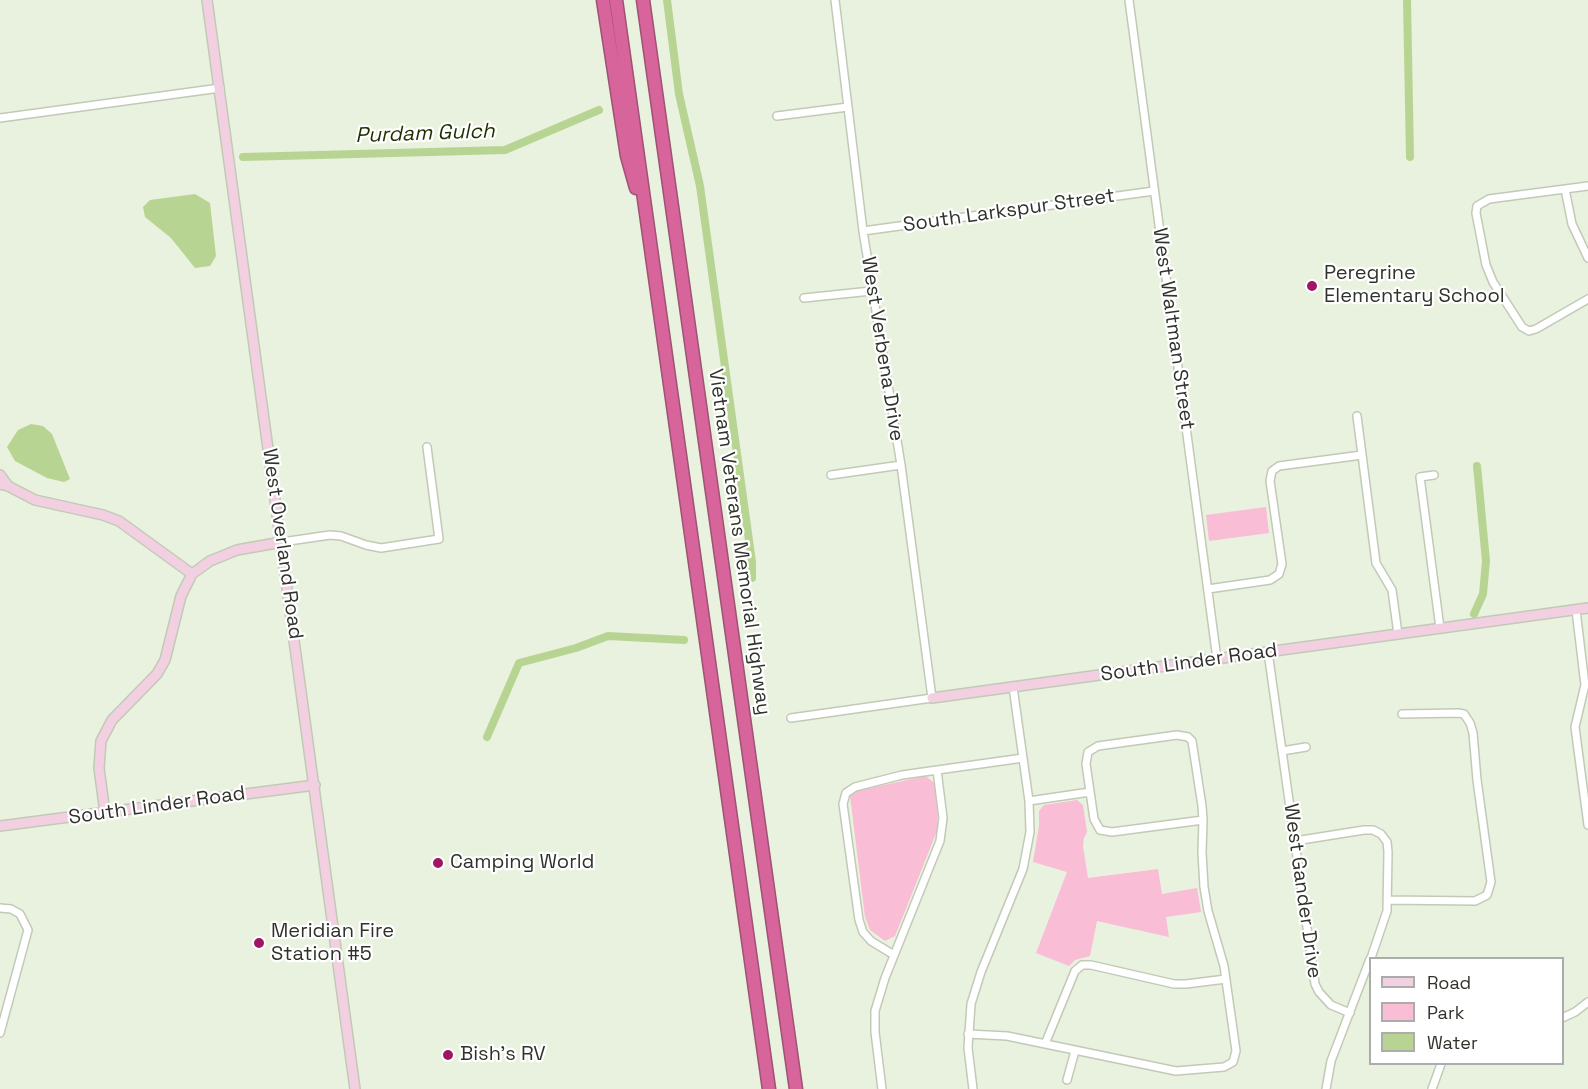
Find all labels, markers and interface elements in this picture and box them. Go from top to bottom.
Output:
water label: Purdam Gulch [355,119,495,149]
street label: South Larkspur Street [902,184,1116,238]
street label: West Waltman Street [1147,226,1199,432]
street label: West Verbena Drive [856,255,908,443]
place label: Peregrine Elementary School [1324,262,1505,309]
marker: Peregrine Elementary School [1305,279,1319,293]
street label: Vietnam Veterans Memorial Highway [703,367,775,717]
street label: West Overland Road [257,447,307,641]
street label: South Linder Road [1099,639,1279,687]
street label: South Linder Road [67,782,247,830]
street label: West Gander Drive [1278,802,1326,980]
place label: Camping World [450,851,594,875]
marker: Camping World [431,856,445,870]
place label: Meridian Fire Station #5 [271,920,394,967]
marker: Meridian Fire Station #5 [252,936,266,950]
legend [1369,957,1564,1065]
text: Road [1427,971,1471,994]
text: Park [1427,1001,1464,1024]
text: Water [1427,1031,1478,1054]
place label: Bish's RV [460,1043,546,1067]
marker: Bish's RV [441,1048,455,1062]

